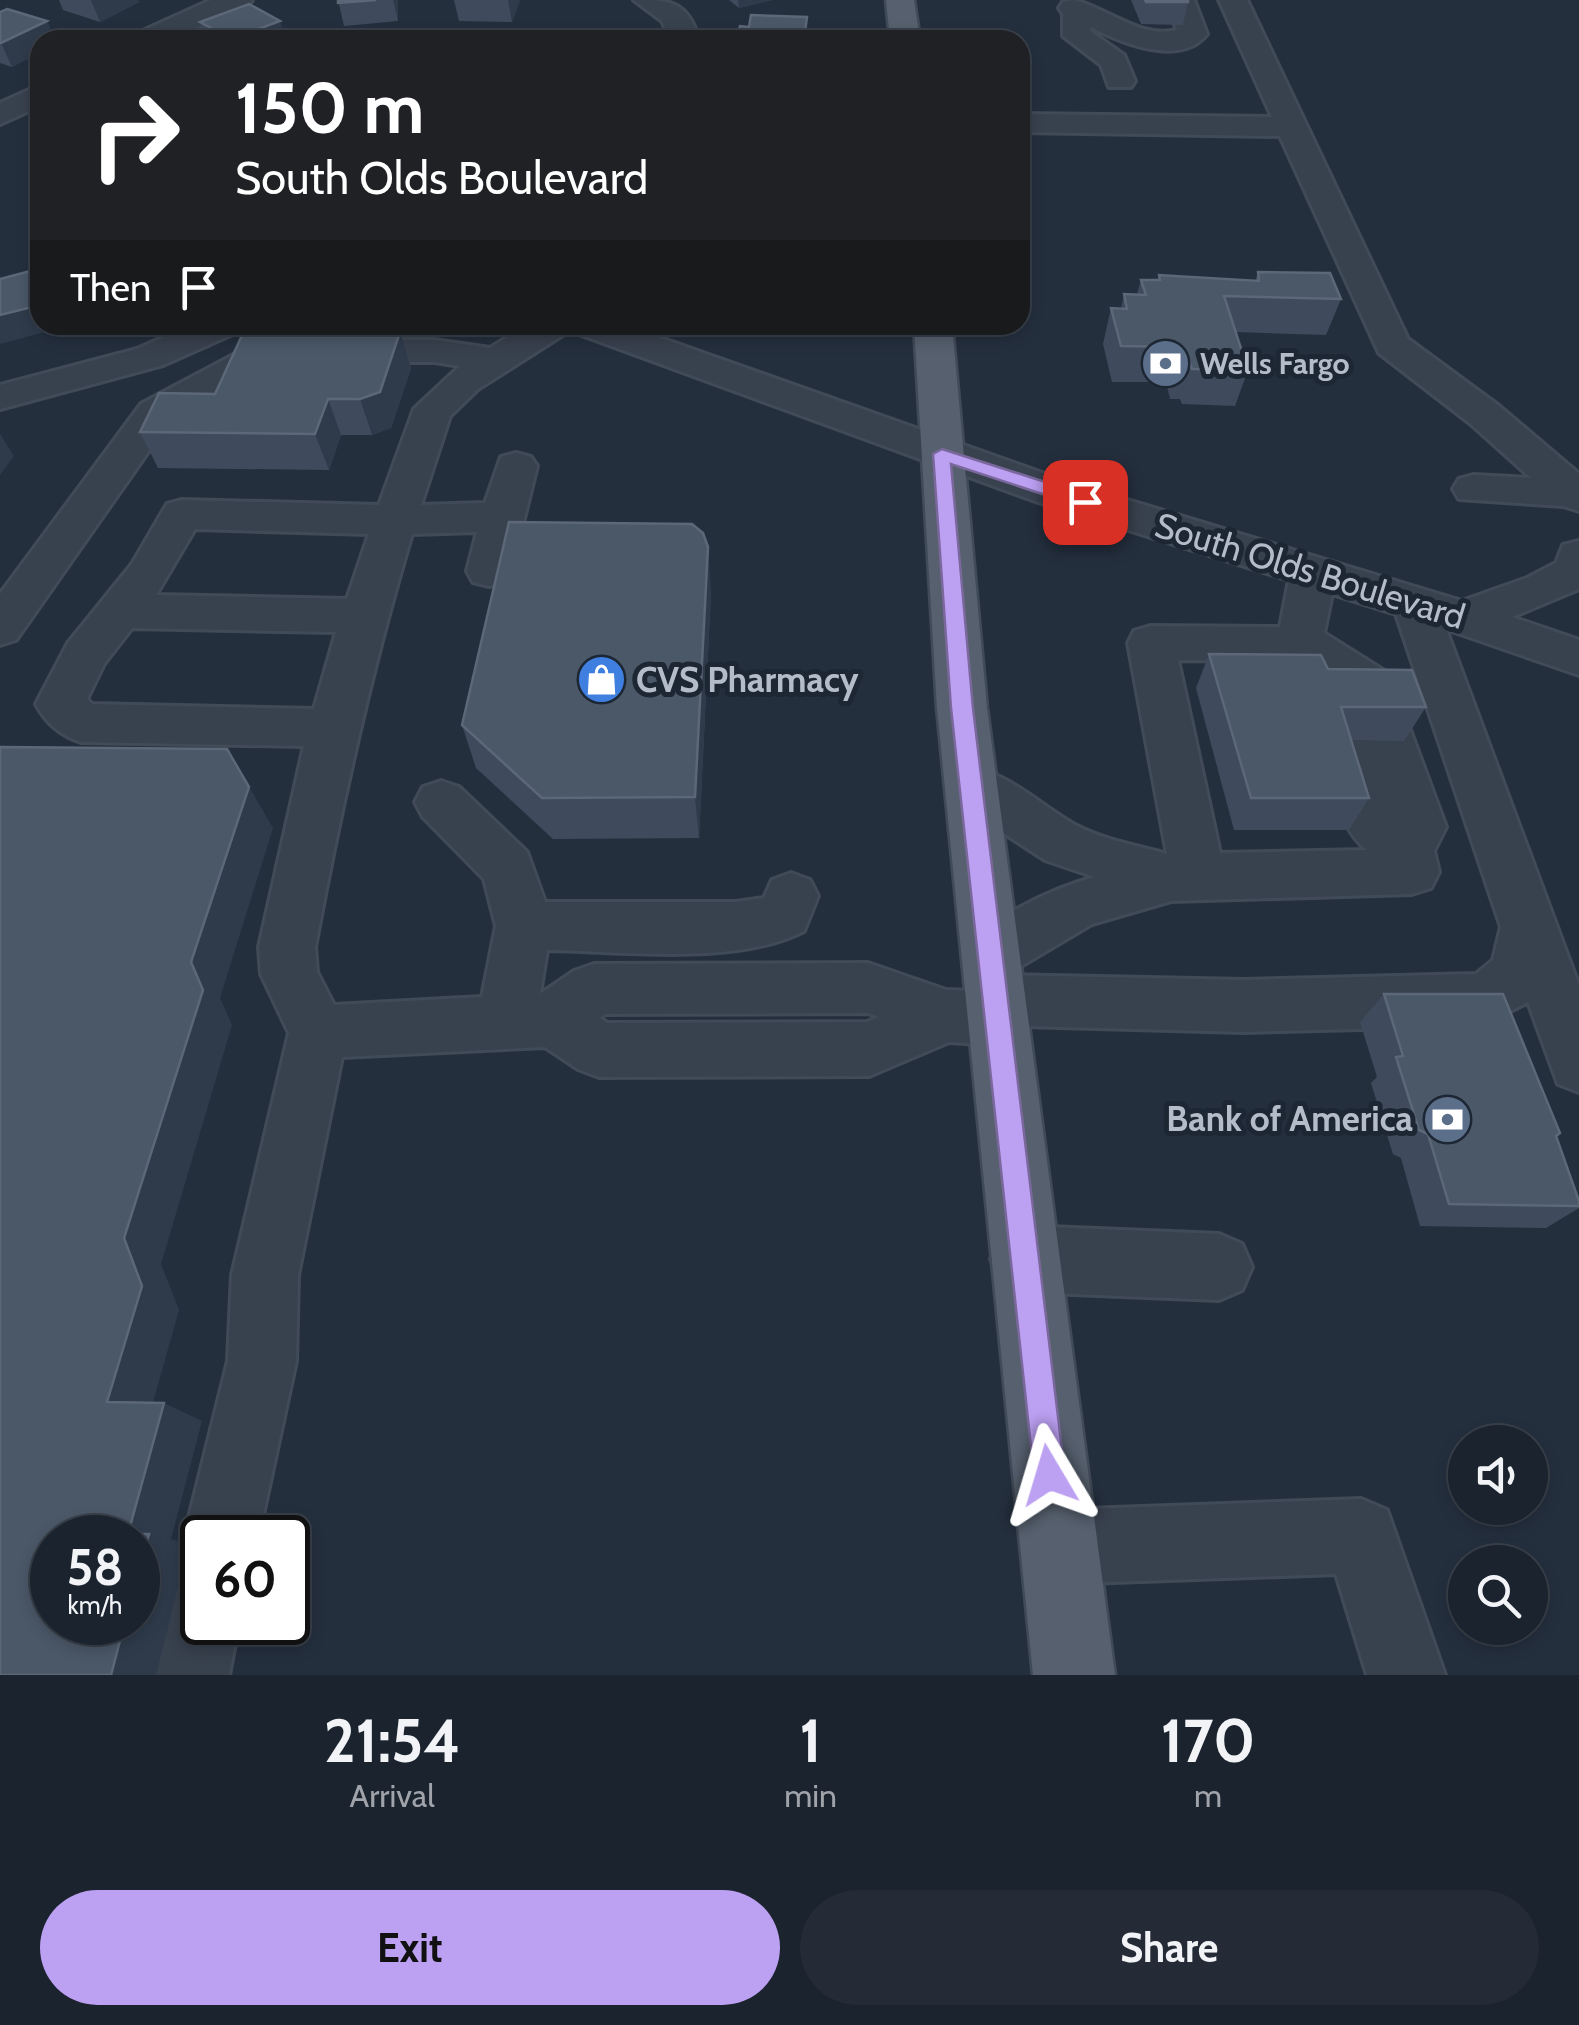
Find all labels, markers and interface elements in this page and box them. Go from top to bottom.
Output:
text: 150 m [235,65,424,151]
icon: right [70,70,200,200]
text: South Olds Boulevard [235,151,648,205]
icon: arrive [171,260,226,315]
text: Then [70,264,151,311]
bank icon: Wells Fargo [1139,338,1191,390]
place label: Wells Fargo [1200,345,1350,382]
pin [1043,460,1128,545]
icon: arrive [1058,475,1113,530]
street label: South Olds Boulevard [1150,503,1470,638]
shop icon: CVS Pharmacy [575,654,627,706]
place label: CVS Pharmacy [636,658,859,701]
bank icon: Bank of America [1422,1093,1474,1145]
place label: Bank of America [1166,1097,1414,1140]
position arrow [997,1423,1101,1527]
map controls [1448,1425,1548,1645]
button: sound [1448,1425,1548,1525]
speed limit sign: 60 [180,1515,310,1645]
text: 58 [66,1537,124,1598]
button: search [1448,1545,1548,1645]
text: km/h [68,1590,122,1620]
text: 21:54 [324,1704,460,1777]
text: 1 [799,1704,822,1777]
text: 170 [1161,1704,1255,1777]
text: Arrival [350,1776,435,1815]
text: min [784,1776,837,1815]
text: m [1194,1776,1222,1815]
button: Exit [40,1890,780,2005]
button: Share [800,1890,1539,2005]

